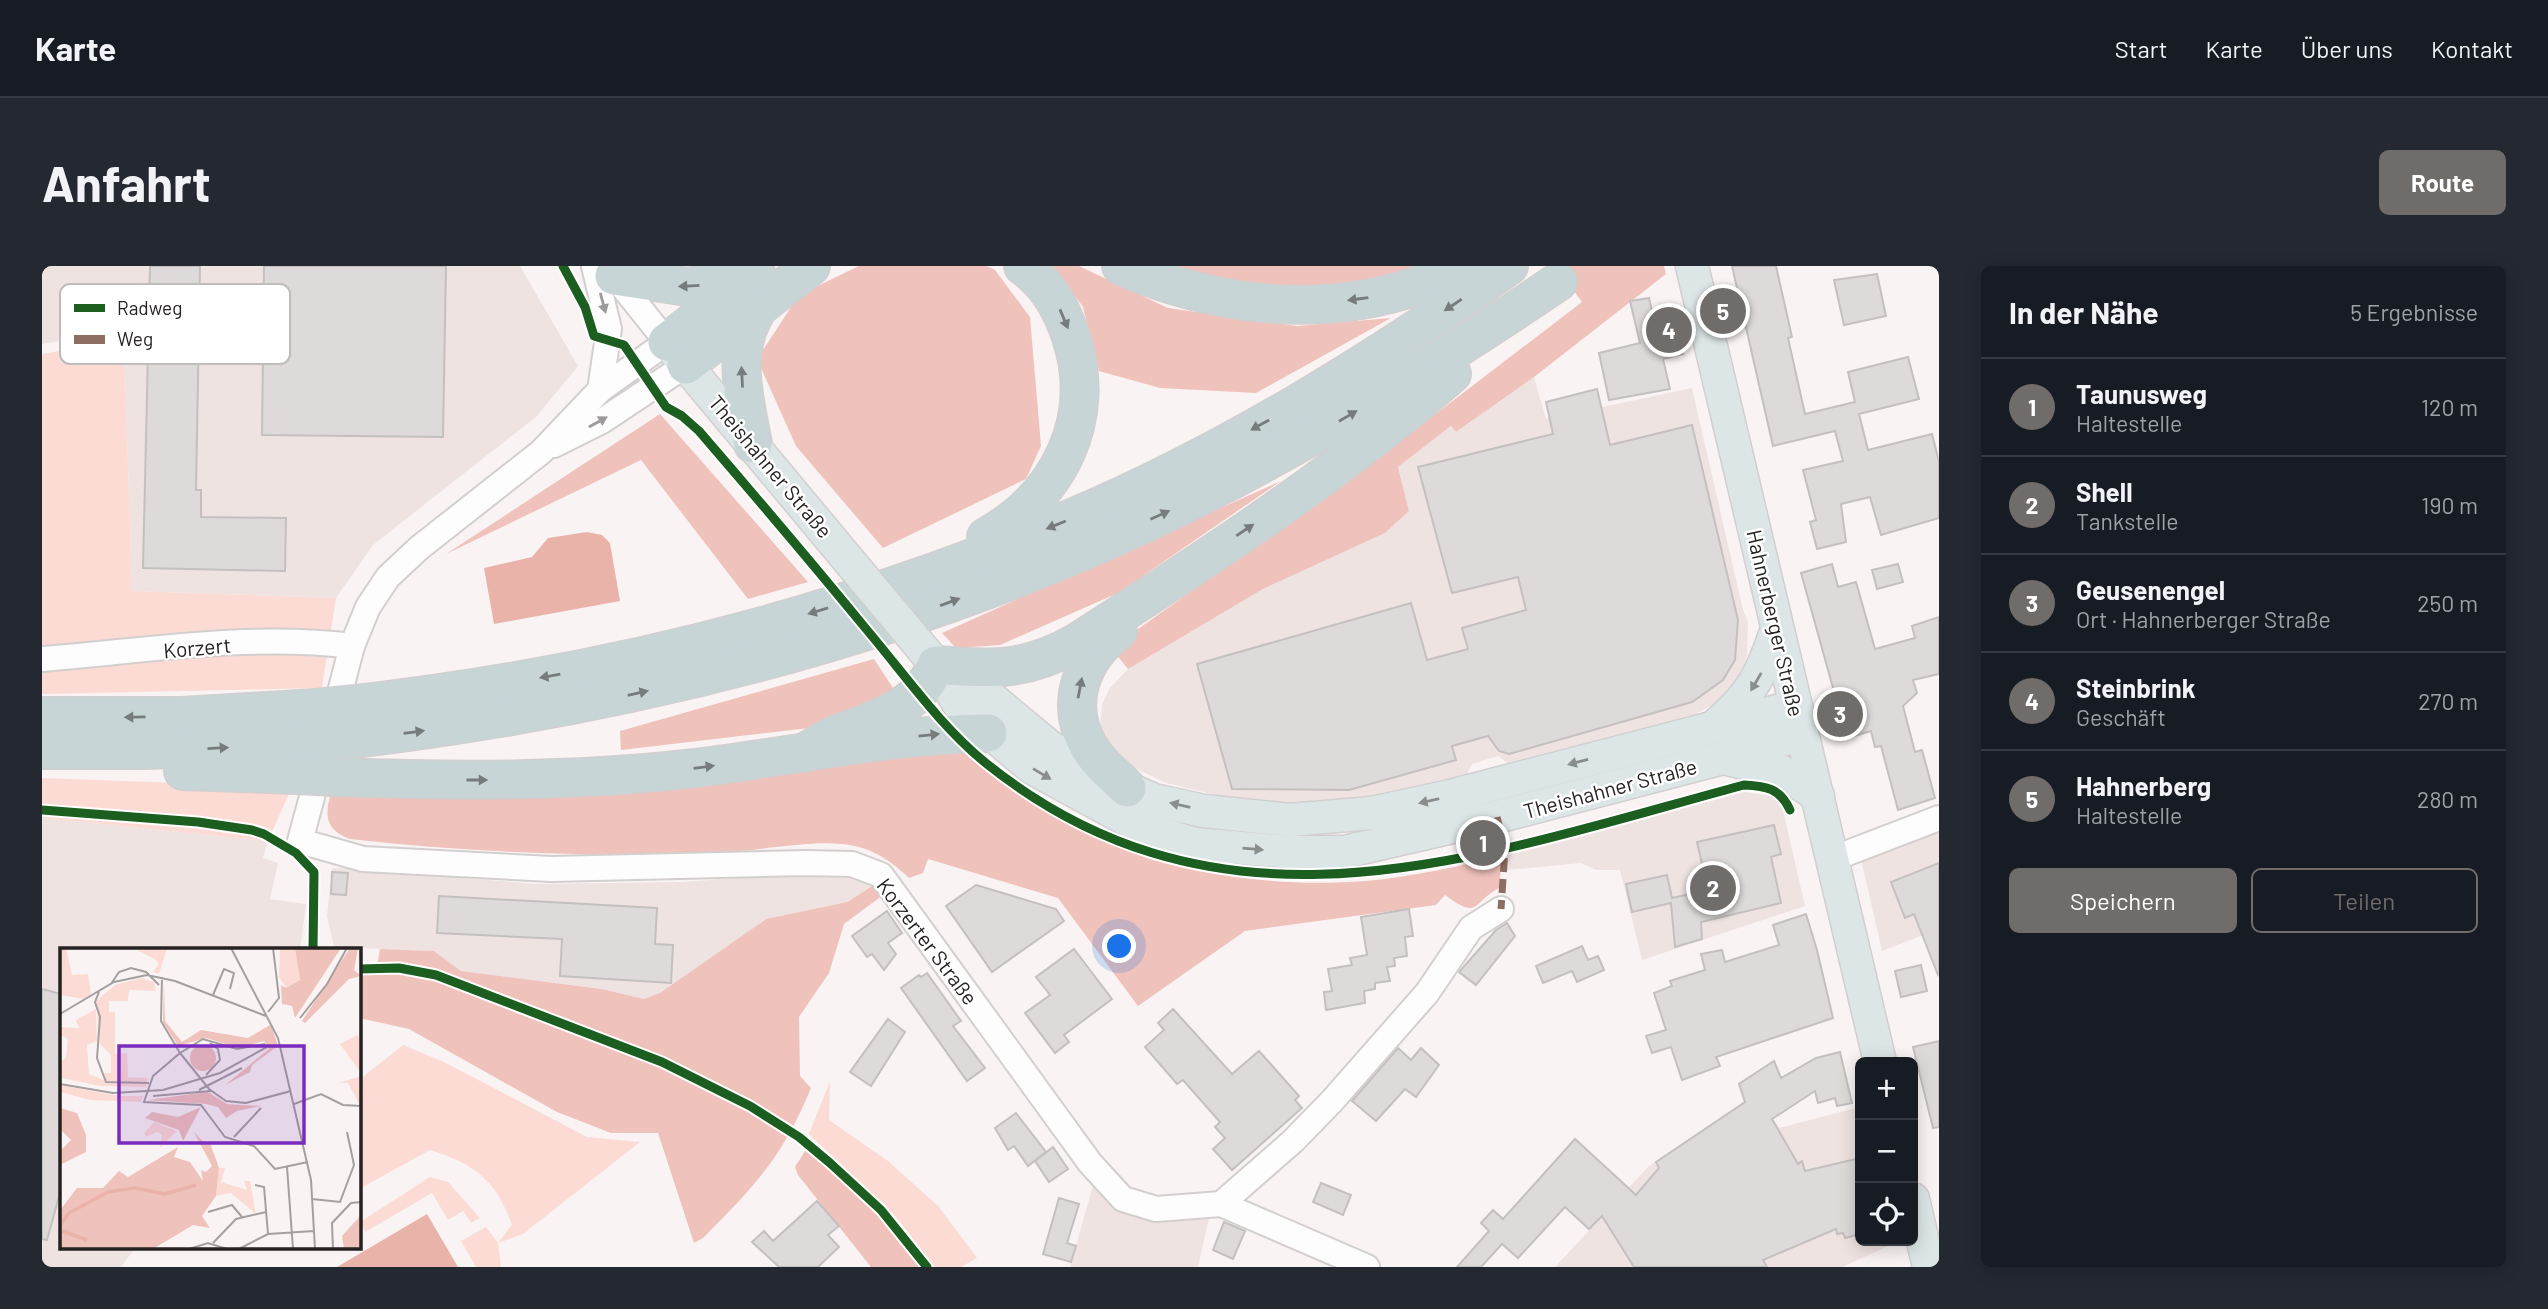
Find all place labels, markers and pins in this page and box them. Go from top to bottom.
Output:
pin: 5 [1700,285,1746,337]
pin: 4 [1646,304,1692,356]
pin: 3 [1817,688,1863,740]
pin: 1 [1460,817,1506,869]
pin: 2 [1690,862,1736,914]

